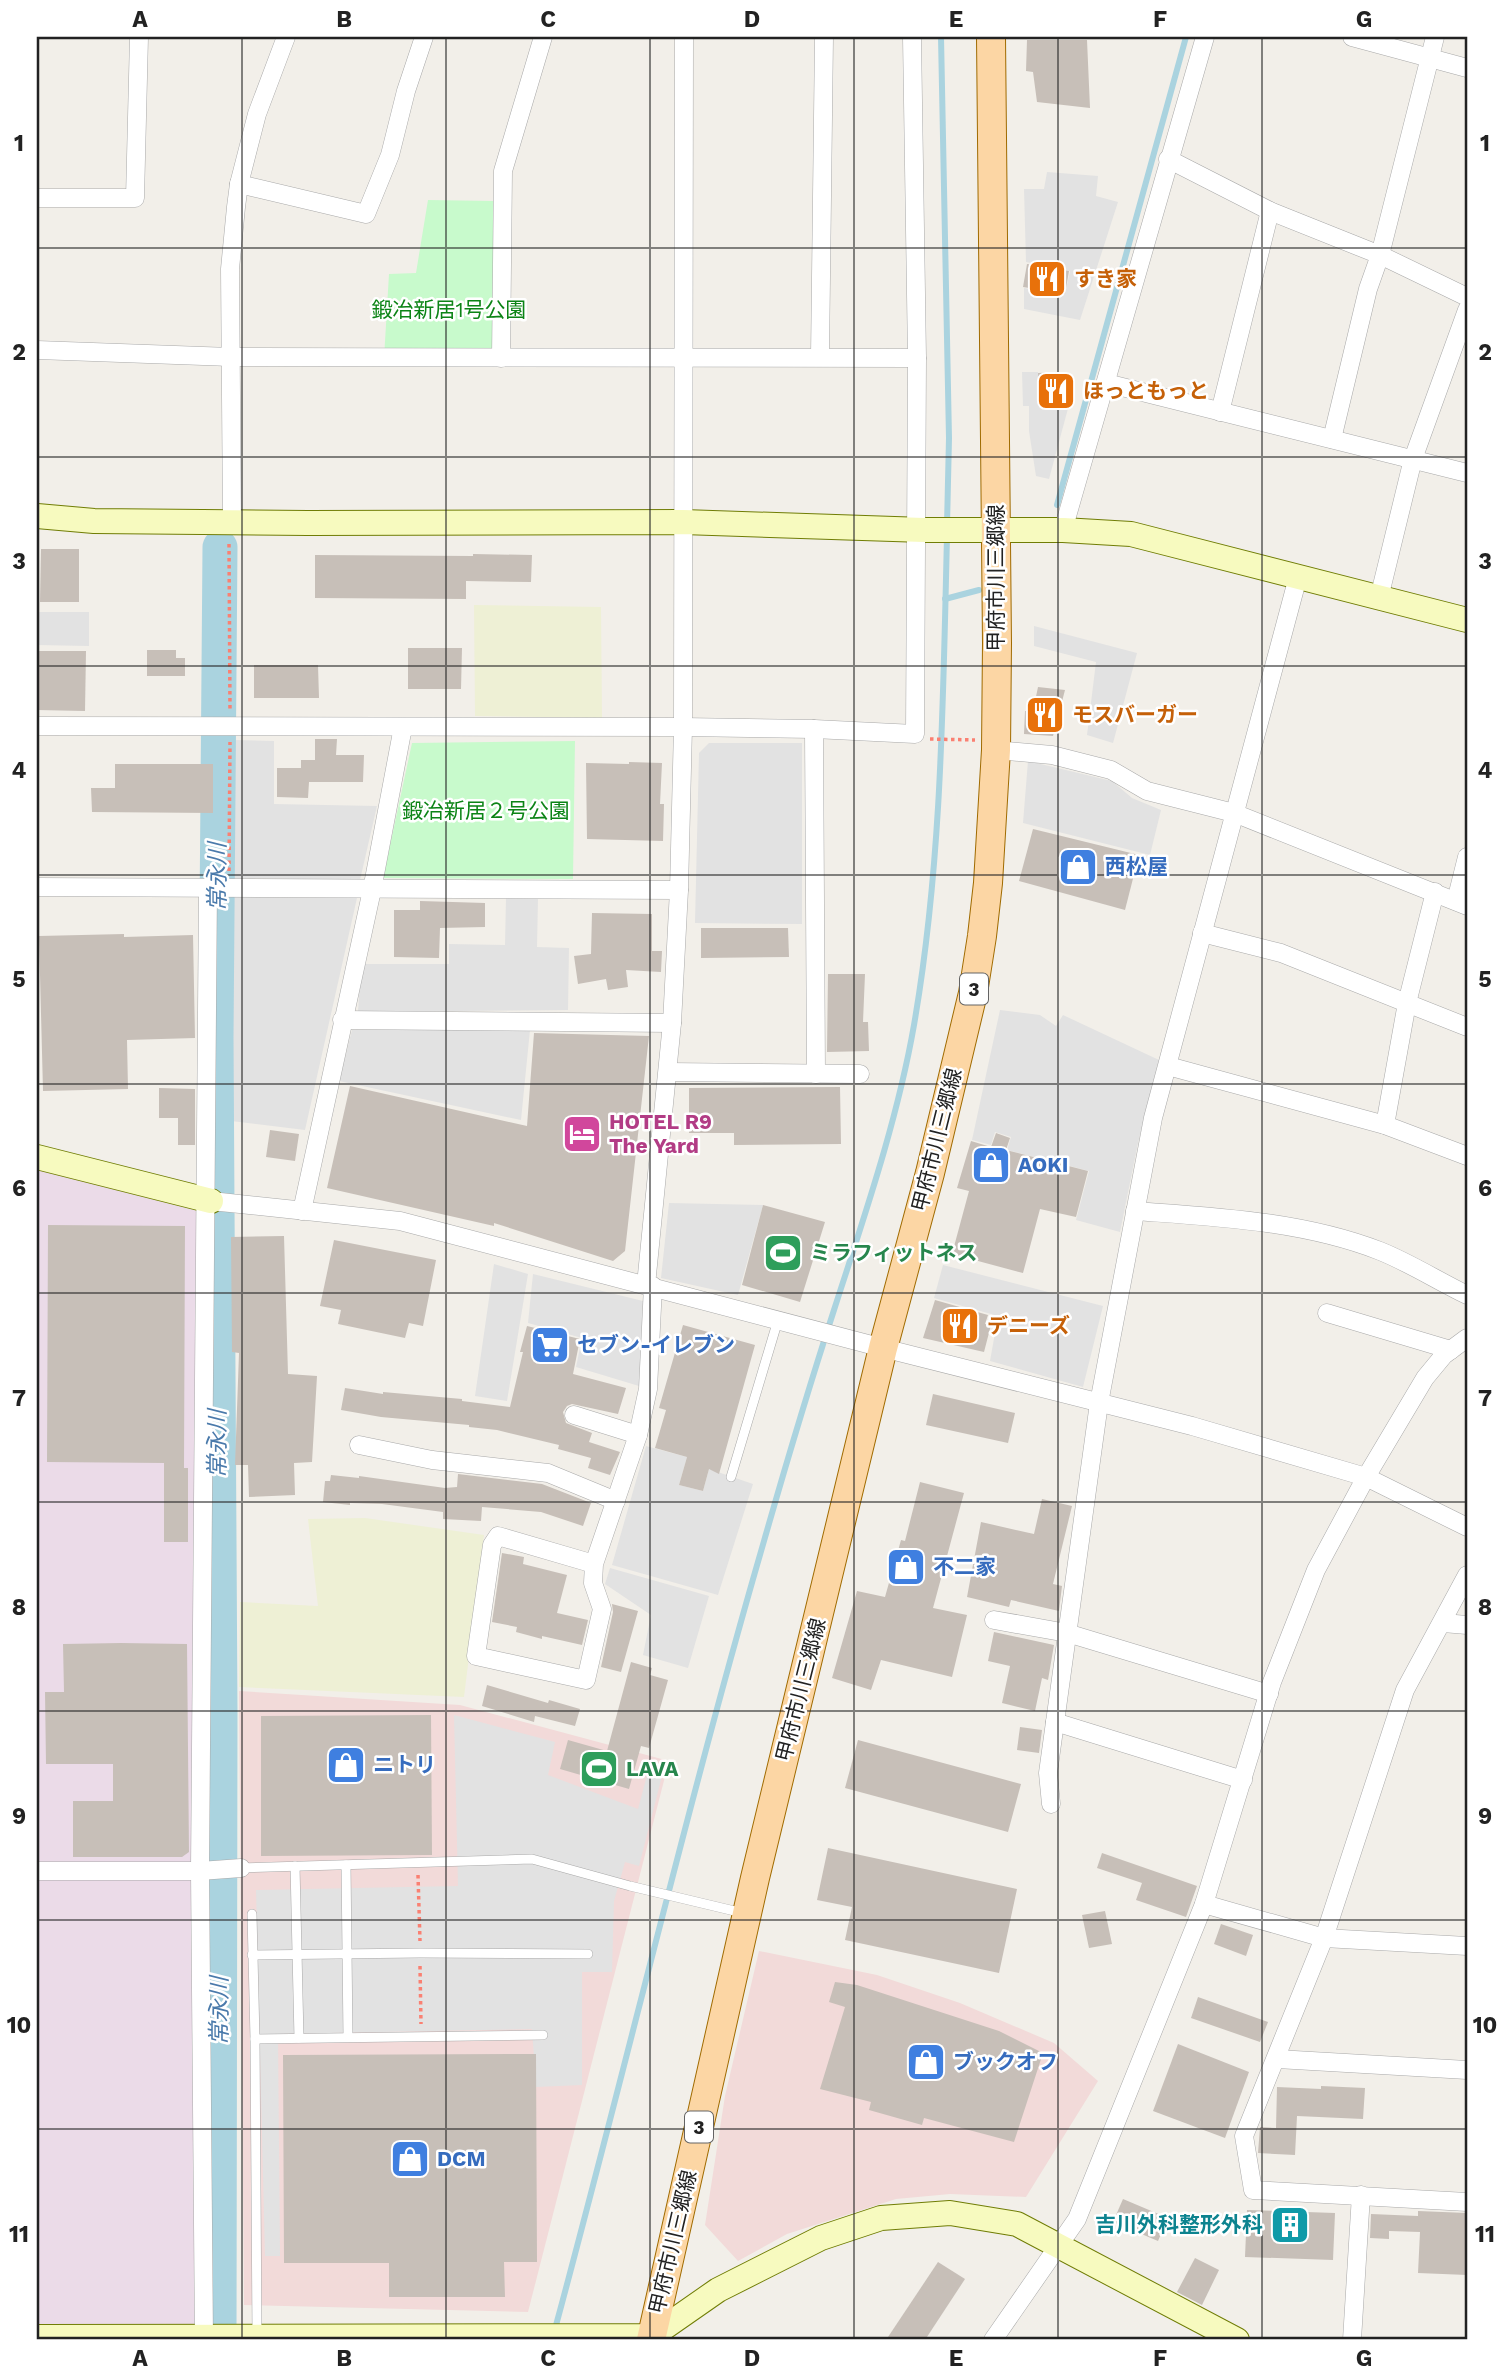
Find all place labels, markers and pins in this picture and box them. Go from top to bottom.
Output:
restaurant icon: すき家 [1026,258,1068,300]
place label: すき家 [1074,266,1137,291]
restaurant icon: ほっともっと [1035,370,1077,412]
place label: ほっともっと [1083,378,1209,403]
restaurant icon: モスバーガー [1024,694,1066,736]
place label: モスバーガー [1072,702,1198,727]
shop icon: 西松屋 [1057,846,1099,888]
place label: 西松屋 [1105,854,1168,879]
place label: HOTEL R9 The Yard [609,1109,712,1158]
hotel icon: HOTEL R9 The Yard [561,1113,603,1155]
shop icon: AOKI [970,1144,1012,1186]
place label: AOKI [1018,1152,1068,1177]
sports icon: ミラフィットネス [762,1232,804,1274]
place label: ミラフィットネス [810,1240,978,1265]
restaurant icon: デニーズ [939,1305,981,1347]
place label: デニーズ [987,1313,1070,1338]
supermarket icon: セブン-イレブン [529,1324,571,1366]
place label: セブン-イレブン [577,1332,735,1357]
shop icon: 不二家 [885,1546,927,1588]
place label: 不二家 [933,1554,996,1579]
shop icon: ニトリ [325,1744,367,1786]
sports icon: LAVA [578,1748,620,1790]
place label: ニトリ [373,1752,436,1777]
place label: LAVA [626,1756,679,1781]
shop icon: ブックオフ [905,2041,947,2083]
place label: ブックオフ [953,2049,1058,2074]
shop icon: DCM [389,2138,431,2180]
place label: DCM [437,2146,486,2171]
building icon: 吉川外科整形外科 [1269,2204,1311,2246]
place label: 吉川外科整形外科 [1095,2212,1263,2237]

